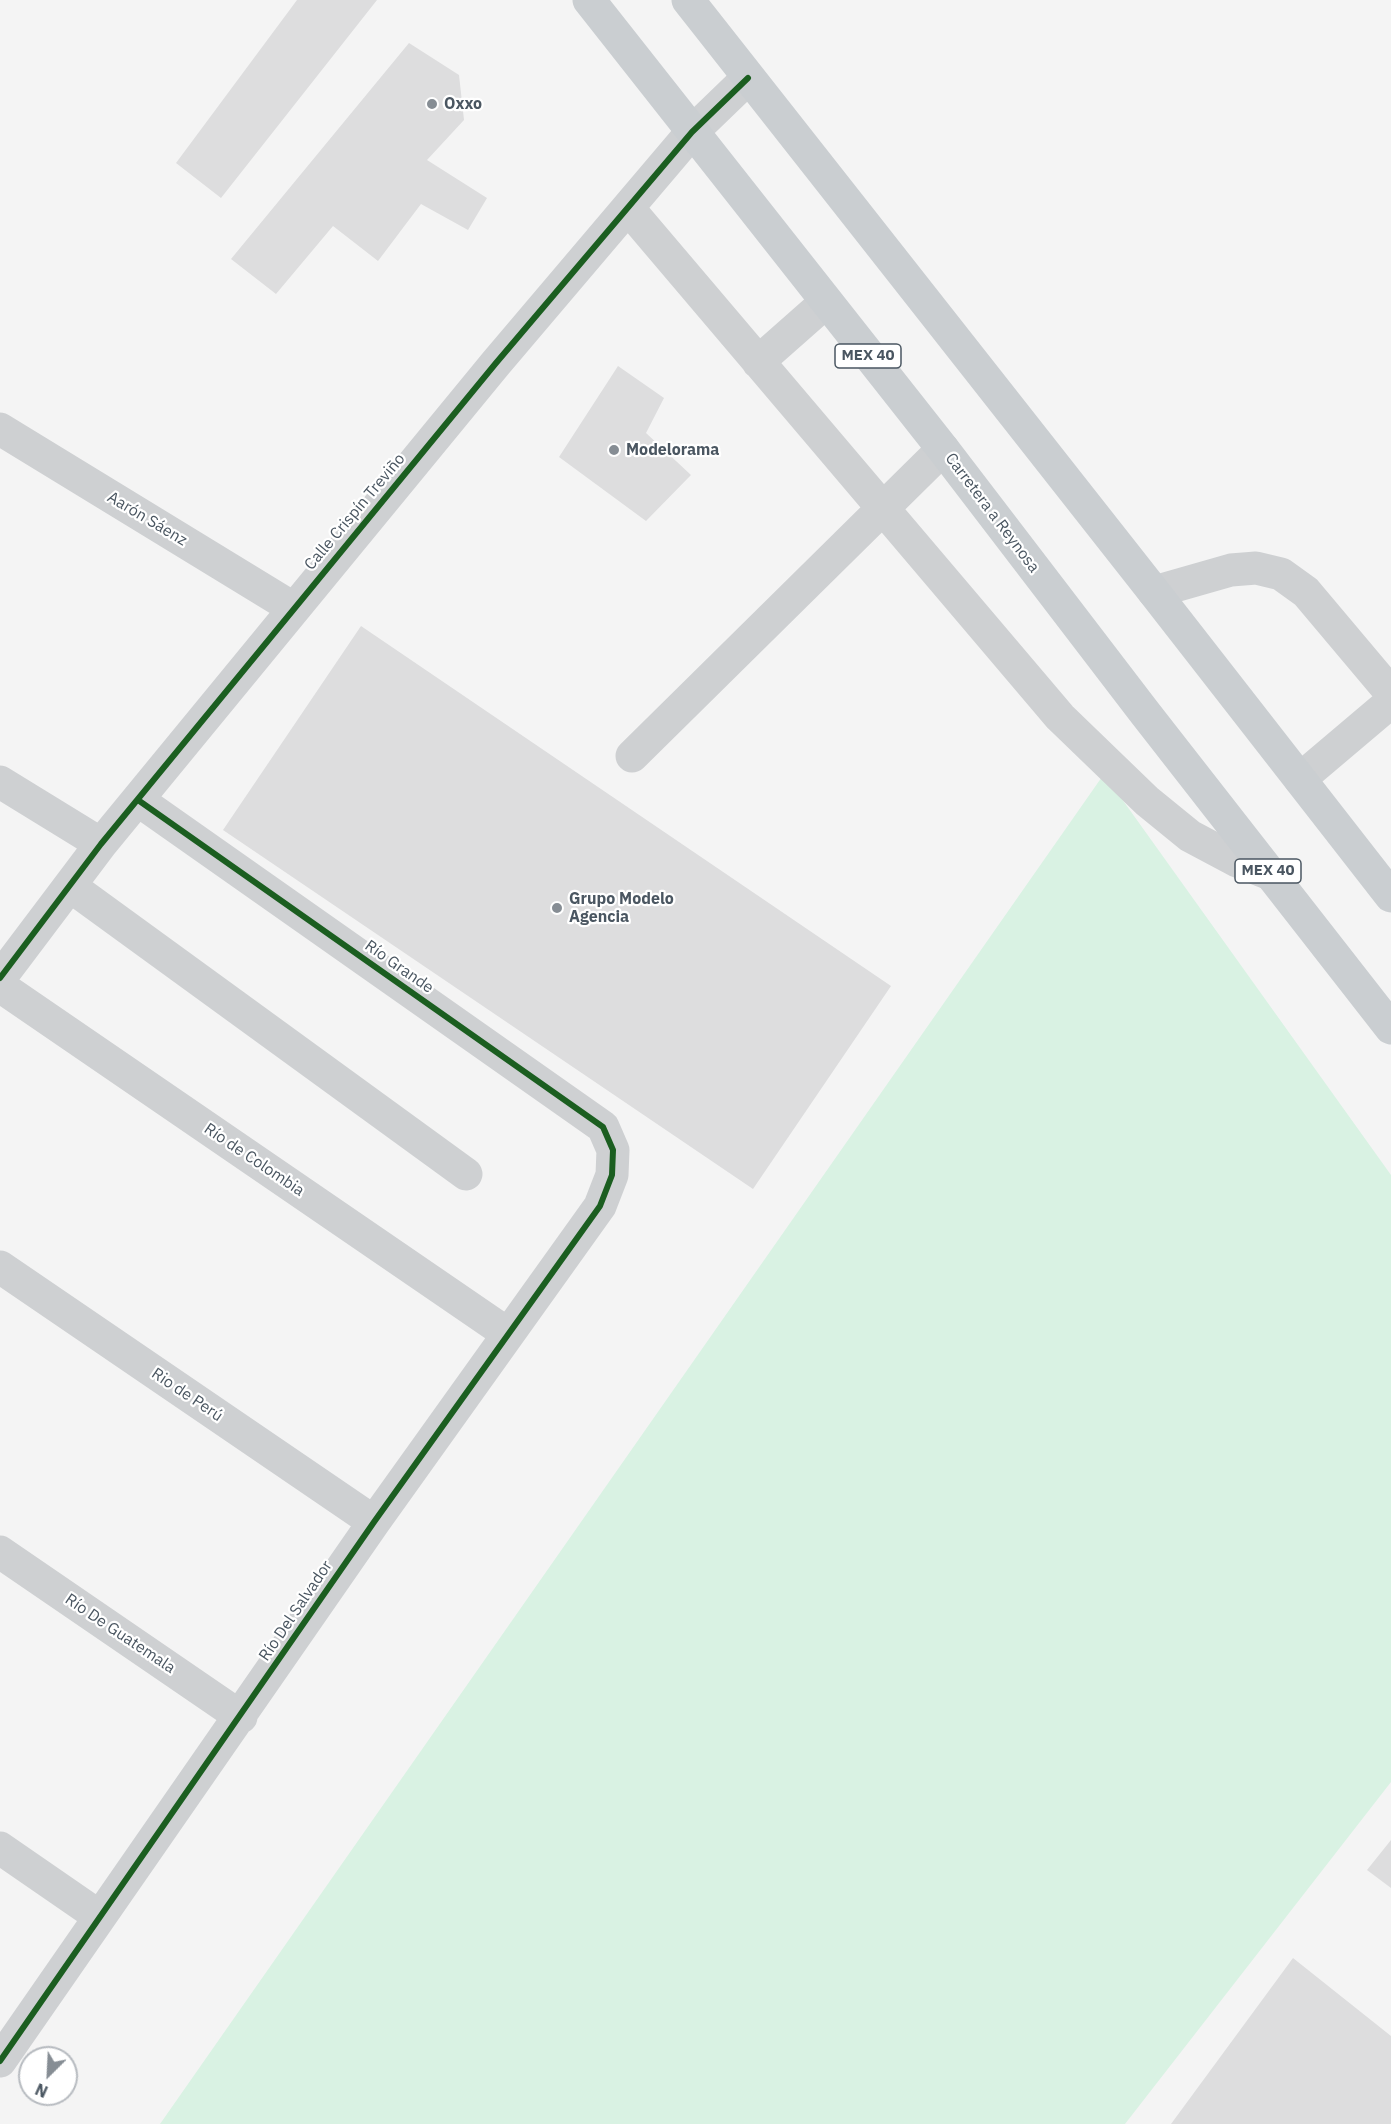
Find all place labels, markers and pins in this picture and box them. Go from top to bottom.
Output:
place label: Oxxo [444,94,482,114]
marker: Oxxo [425,97,439,111]
place label: Modelorama [626,440,719,460]
marker: Modelorama [607,443,621,457]
place label: Grupo Modelo Agencia [569,889,674,927]
marker: Grupo Modelo Agencia [550,901,564,915]

